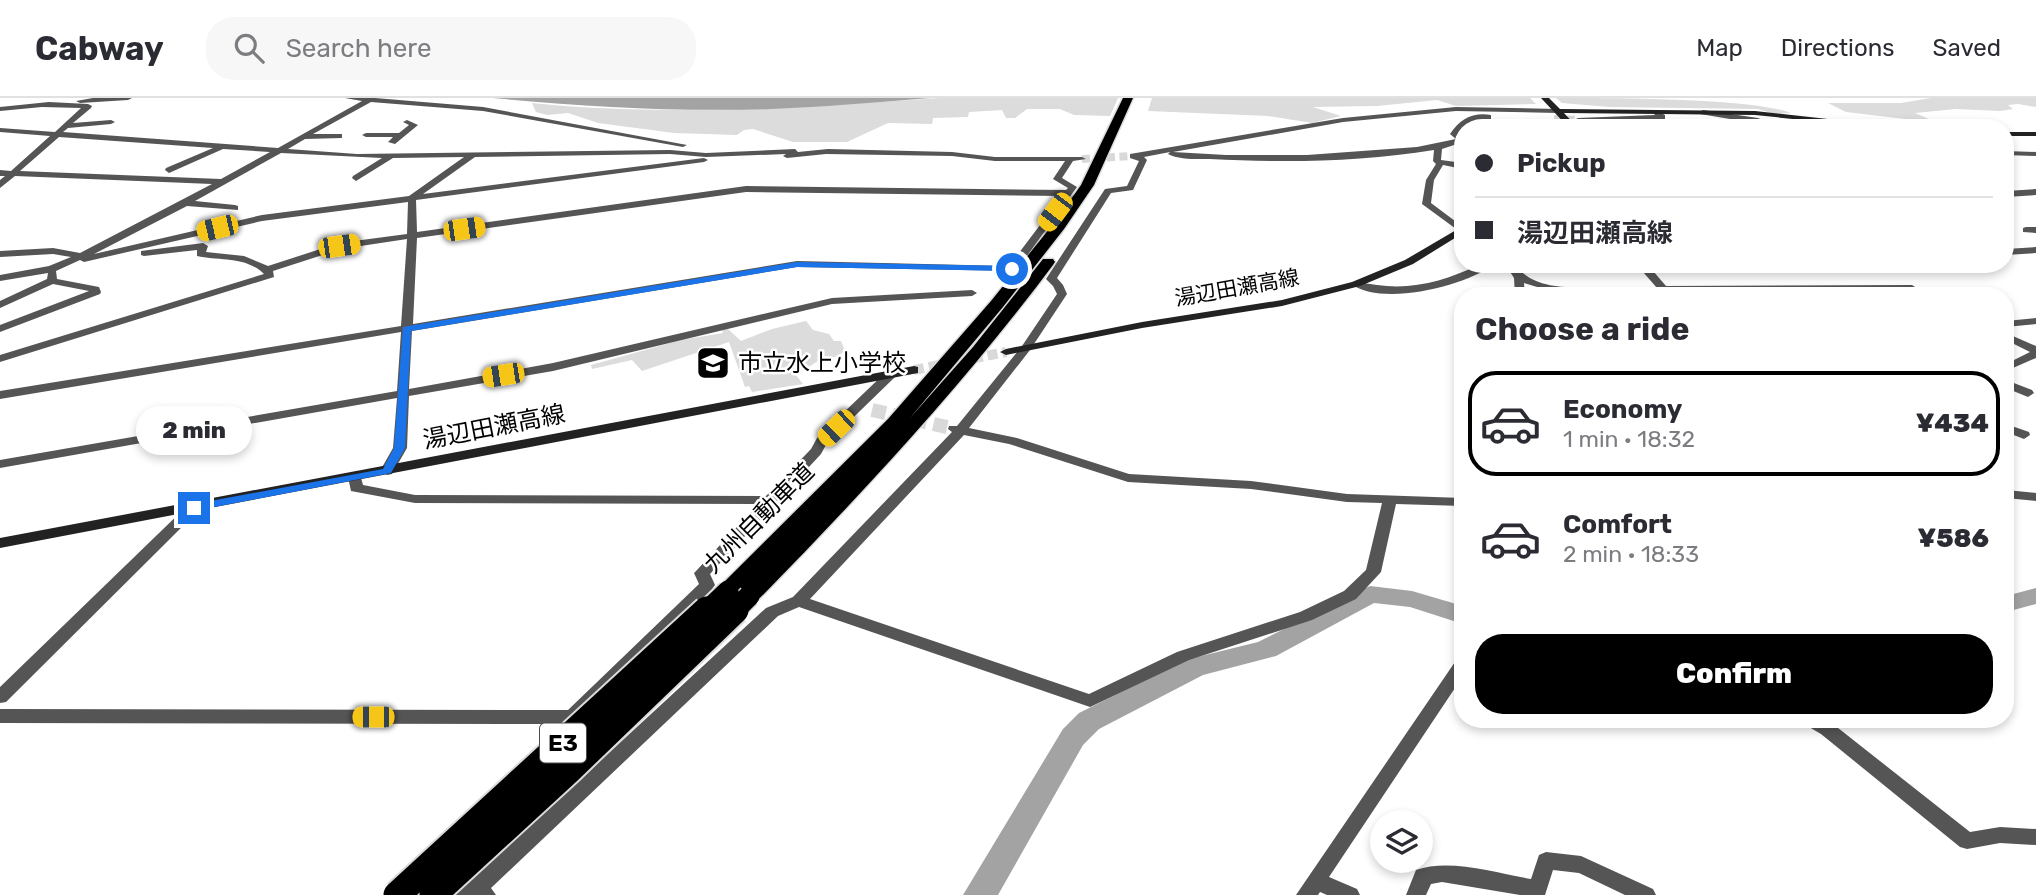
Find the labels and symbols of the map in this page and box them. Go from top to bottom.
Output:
car [1034,189,1077,235]
car [195,213,240,243]
car [442,216,487,242]
car [317,233,362,259]
route start [996,253,1028,285]
street label: 湯辺田瀬高線 [1173,264,1301,311]
school or university icon: 市立水上小学校 [694,344,732,382]
place label: 市立水上小学校 [738,349,906,377]
car [481,361,526,389]
street label: 湯辺田瀬高線 [421,400,567,454]
callout: 2 min [136,406,252,456]
car [814,406,859,450]
street label: 九州自動車道 [698,457,820,579]
route end [178,492,210,524]
car [353,707,395,728]
road number: E3 [540,723,586,762]

